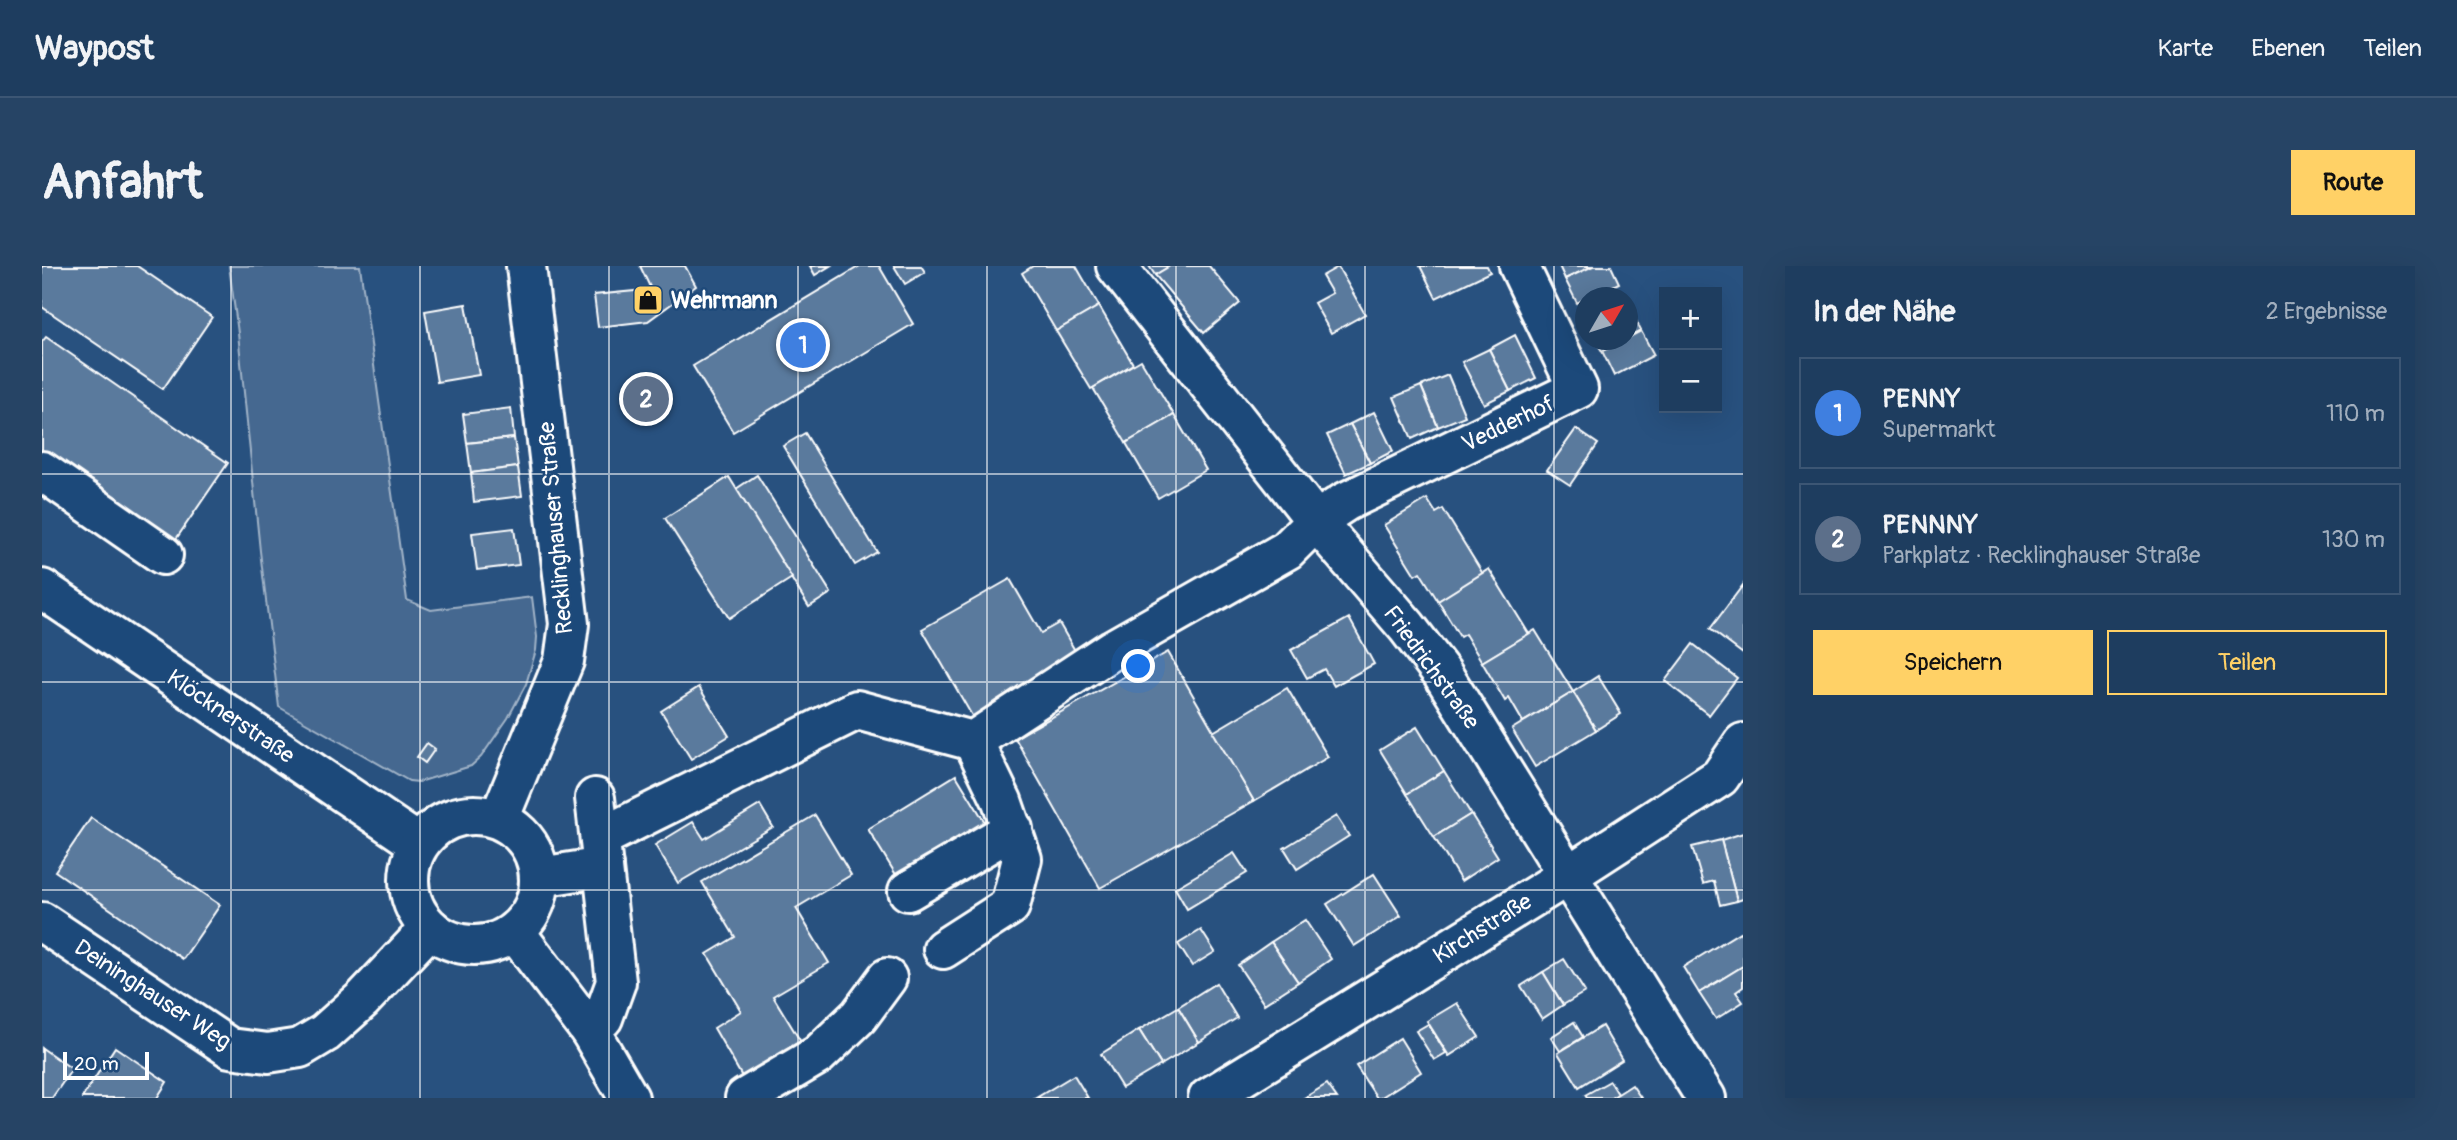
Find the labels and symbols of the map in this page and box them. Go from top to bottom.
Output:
shop icon: Wehrmann [631,283,665,317]
place label: Wehrmann [671,286,777,315]
north arrow [1575,287,1638,350]
pin: 1 [780,319,826,371]
pin: 2 [623,373,669,425]
street label: Vedderhof [1457,389,1559,458]
street label: Recklinghauser Straße [532,420,579,635]
street label: Friedrichstraße [1377,600,1487,735]
your location [1121,649,1155,683]
street label: Klöcknerstraße [161,663,301,770]
street label: Kirchstraße [1428,886,1538,970]
street label: Deininghauser Weg [69,933,237,1056]
scale bar [63,1049,149,1081]

